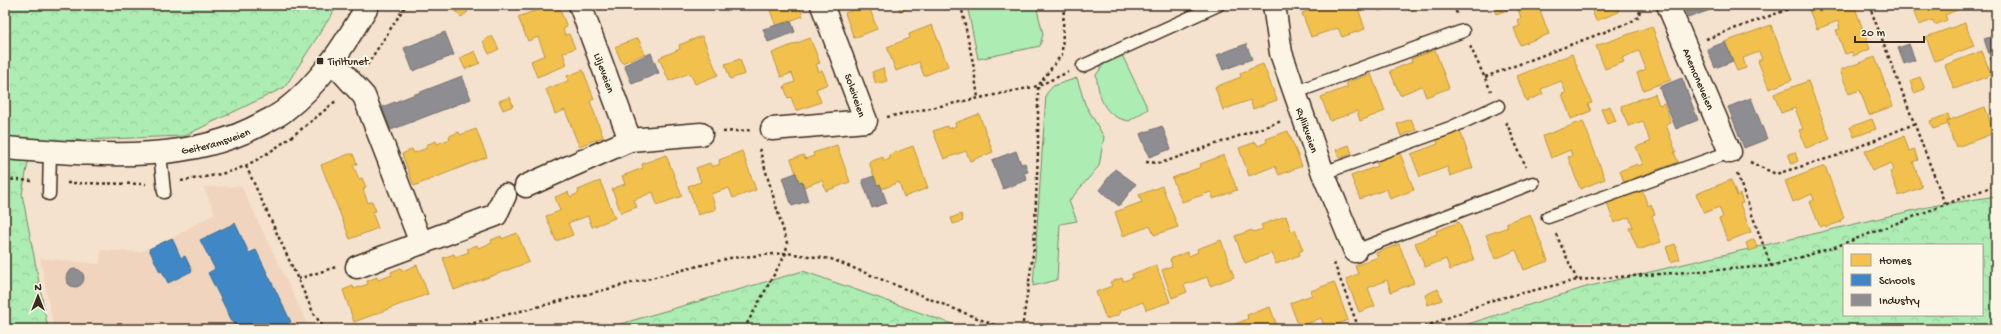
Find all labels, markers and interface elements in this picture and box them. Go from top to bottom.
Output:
scale bar [1855,18,1924,44]
text: 20 m [1861,27,1886,41]
street label: Anemoneveien [1679,47,1716,113]
street label: Liljeveien [590,52,616,96]
marker: Tiriltunet [315,56,325,66]
place label: Tiriltunet [327,57,370,69]
street label: Soleiveien [841,72,867,120]
street label: Ryllikveien [1293,106,1320,156]
street label: Geiteramsveien [180,126,253,158]
legend [1843,244,1983,316]
text: Homes [1879,255,1912,269]
text: Schools [1879,275,1915,289]
north arrow [18,276,58,316]
text: N [34,282,42,294]
text: Industry [1879,295,1920,309]

